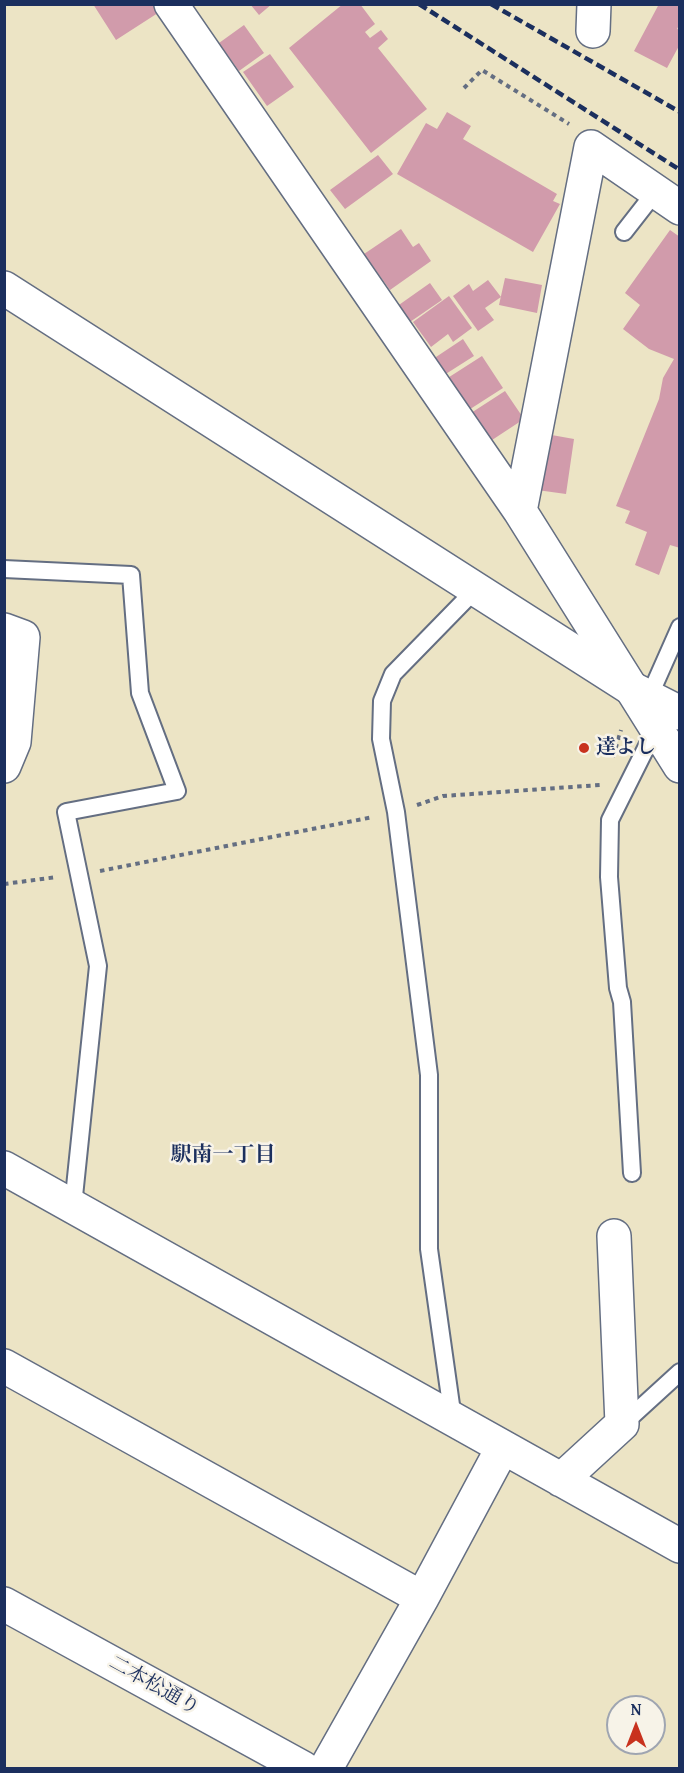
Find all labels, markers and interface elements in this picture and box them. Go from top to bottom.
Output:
place label: 達よし [596,736,656,760]
marker: 達よし [577,741,591,755]
district label: 駅南一丁目 [171,1143,275,1169]
street label: 二本松通り [104,1651,204,1721]
north arrow [606,1695,666,1755]
text: N [631,1697,641,1721]

